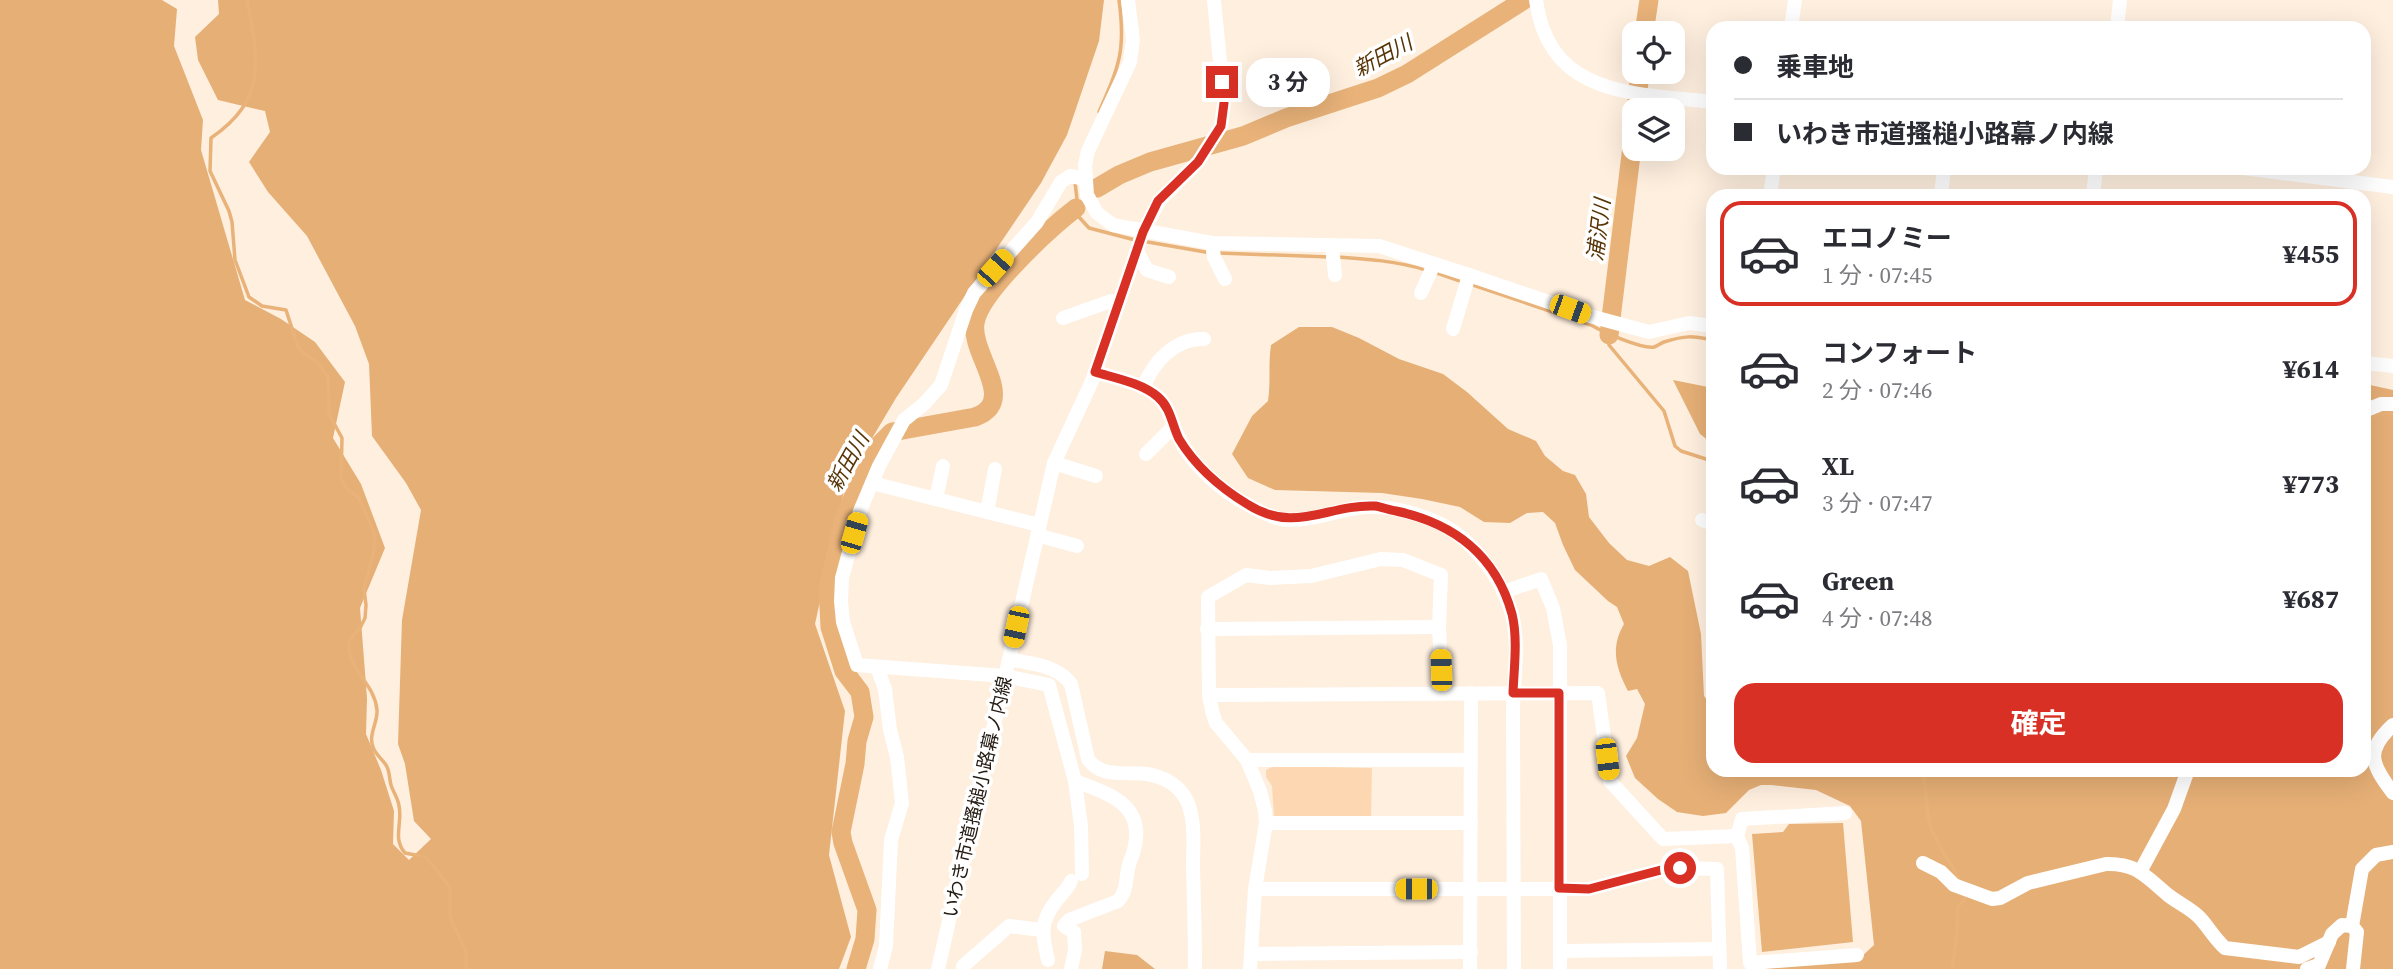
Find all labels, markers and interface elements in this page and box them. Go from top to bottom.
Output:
map controls [1622,21,1685,161]
button: locate [1622,21,1685,84]
water label: 新田川 [1348,27,1419,83]
text: 乗車地 [1776,49,1854,85]
callout: 3 分 [1246,57,1330,106]
route end [1206,66,1238,98]
text: 3 分 [1268,66,1308,98]
button: layers [1622,98,1685,161]
text: いわき市道搔槌小路幕ノ内線 [1776,116,2114,152]
water label: 浦沢川 [1580,195,1617,263]
text: エコノミー [1822,220,1952,256]
icon: car [1738,222,1801,285]
text: ¥455 [2283,236,2339,272]
car [974,245,1017,291]
text: 1 分 · 07:45 [1822,259,1932,291]
car [1547,292,1594,326]
text: コンフォート [1822,335,1977,371]
icon: car [1738,337,1801,400]
text: ¥614 [2283,351,2339,387]
text: 2 分 · 07:46 [1822,374,1932,406]
water label: 新田川 [820,425,876,496]
text: XL [1822,448,1854,484]
icon: car [1738,452,1801,515]
text: ¥773 [2283,466,2339,502]
text: 3 分 · 07:47 [1822,487,1932,519]
car [839,510,870,556]
text: Green [1822,563,1894,599]
icon: car [1738,567,1801,630]
text: ¥687 [2283,581,2339,617]
text: 4 分 · 07:48 [1822,602,1932,634]
car [1002,604,1031,650]
car [1430,649,1453,691]
street label: いわき市道搔槌小路幕ノ内線 [937,674,1017,920]
button: 確定 [1734,683,2343,763]
car [1595,737,1620,781]
route start [1664,852,1696,884]
car [1396,879,1438,900]

